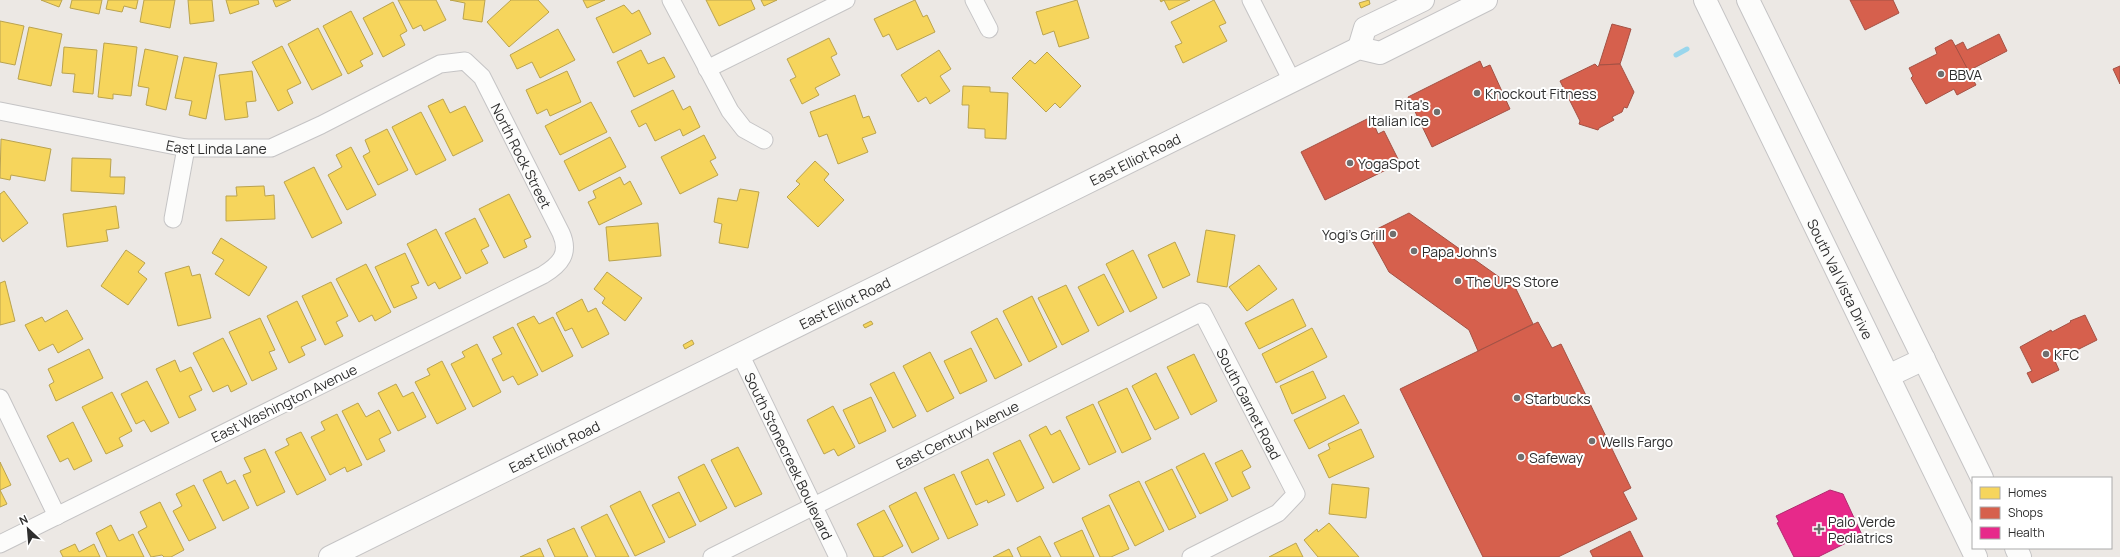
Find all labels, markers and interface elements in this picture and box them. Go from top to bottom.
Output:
place label: BBVA [1949,65,1982,84]
marker: BBVA [1936,69,1946,79]
place label: Knockout Fitness [1485,84,1597,103]
marker: Knockout Fitness [1472,88,1482,98]
place label: Rita's Italian Ice [1368,95,1429,130]
street label: North Rock Street [487,100,557,212]
marker: Rita's Italian Ice [1432,107,1442,117]
street label: East Elliot Road [1086,128,1184,189]
street label: East Linda Lane [165,135,267,158]
place label: YogaSpot [1358,154,1420,173]
marker: YogaSpot [1345,158,1355,168]
street label: South Val Vista Drive [1803,215,1878,342]
place label: Yogi's Grill [1322,225,1385,244]
marker: Yogi's Grill [1388,229,1398,239]
place label: Papa John's [1422,242,1497,261]
marker: Papa John's [1409,246,1419,256]
street label: East Elliot Road [796,272,893,333]
place label: The UPS Store [1466,272,1559,291]
marker: The UPS Store [1453,276,1463,286]
street label: South Garnet Road [1213,345,1286,463]
place label: KFC [2054,345,2079,364]
marker: KFC [2041,349,2051,359]
street label: East Washington Avenue [208,359,360,447]
street label: South Stonecreek Boulevard [741,369,838,543]
place label: Starbucks [1525,389,1591,408]
marker: Starbucks [1512,393,1522,403]
street label: East Century Avenue [892,396,1022,473]
street label: East Elliot Road [505,416,603,477]
place label: Wells Fargo [1600,432,1673,451]
marker: Wells Fargo [1587,436,1597,446]
place label: Safeway [1529,448,1584,467]
marker: Safeway [1516,452,1526,462]
legend [1972,477,2112,549]
text: Homes [2008,484,2047,501]
text: Shops [2008,504,2043,521]
north arrow [8,509,48,549]
text: N [17,511,30,528]
place label: Palo Verde Pediatrics [1828,512,1895,547]
marker: Palo Verde Pediatrics [1813,523,1825,535]
text: Health [2008,524,2045,541]

